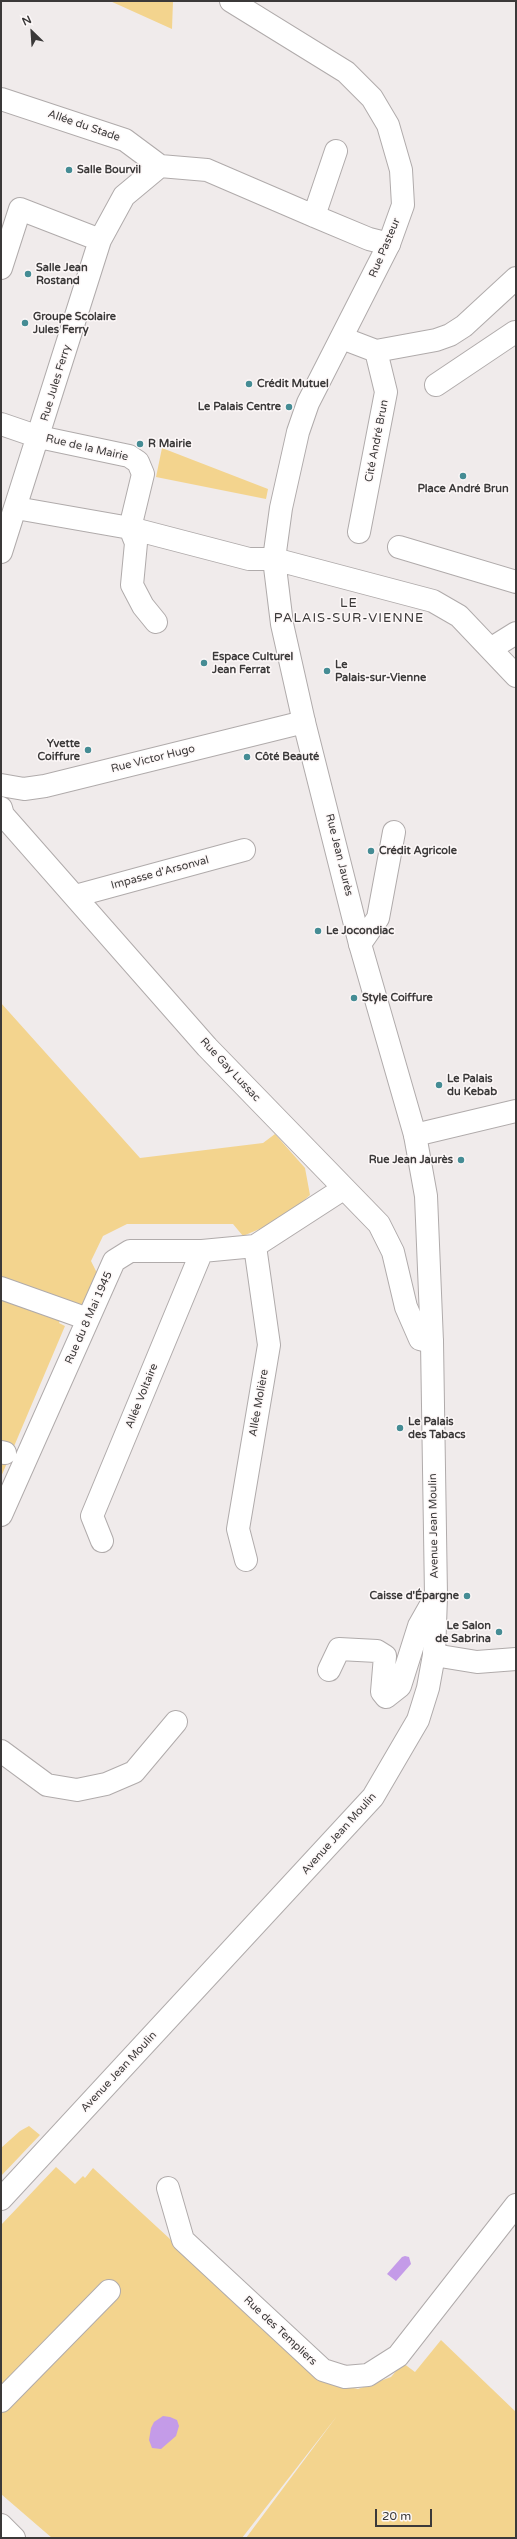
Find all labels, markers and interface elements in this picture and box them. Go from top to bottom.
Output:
north arrow [12,12,52,52]
text: N [20,13,33,28]
street label: Allée du Stade [46,107,122,145]
place label: Salle Bourvil [77,163,141,177]
marker: Salle Bourvil [64,165,74,175]
street label: Rue Pasteur [367,216,403,280]
place label: Salle Jean Rostand [36,261,88,287]
marker: Salle Jean Rostand [23,269,33,279]
place label: Groupe Scolaire Jules Ferry [33,310,116,336]
marker: Groupe Scolaire Jules Ferry [20,318,30,328]
street label: Rue Jules Ferry [38,343,74,423]
place label: Crédit Mutuel [257,377,329,391]
marker: Crédit Mutuel [244,379,254,389]
street label: Cité André Brun [363,399,391,483]
place label: Le Palais Centre [198,400,281,414]
marker: Le Palais Centre [284,402,294,412]
street label: Rue de la Mairie [45,432,129,464]
place label: R Mairie [148,437,191,451]
marker: R Mairie [135,439,145,449]
marker: Place André Brun [458,471,468,481]
place label: Place André Brun [417,482,509,496]
district label: LE PALAIS-SUR-VIENNE [274,596,424,627]
place label: Espace Culturel Jean Ferrat [212,650,293,676]
marker: Espace Culturel Jean Ferrat [199,658,209,668]
place label: Le Palais-sur-Vienne [335,658,426,684]
marker: Le Palais-sur-Vienne [322,666,332,676]
place label: Yvette Coiffure [38,737,80,763]
street label: Rue Victor Hugo [110,742,196,776]
marker: Yvette Coiffure [83,745,93,755]
place label: Côté Beauté [255,750,319,764]
marker: Côté Beauté [242,752,252,762]
street label: Rue Jean Jaurès [322,813,356,897]
place label: Crédit Agricole [379,844,457,858]
marker: Crédit Agricole [366,846,376,856]
street label: Impasse d'Arsonval [110,854,210,892]
place label: Le Jocondiac [326,924,394,938]
marker: Le Jocondiac [313,926,323,936]
place label: Style Coiffure [362,991,433,1005]
marker: Style Coiffure [349,993,359,1003]
street label: Rue Gay Lussac [197,1035,263,1105]
place label: Le Palais du Kebab [447,1072,497,1098]
marker: Le Palais du Kebab [434,1080,444,1090]
place label: Rue Jean Jaurès [369,1153,453,1167]
marker: Rue Jean Jaurès [456,1155,466,1165]
street label: Rue du 8 Mai 1945 [63,1270,115,1366]
street label: Allée Voltaire [123,1362,161,1430]
street label: Allée Molière [247,1368,271,1438]
place label: Le Palais des Tabacs [408,1415,466,1441]
marker: Le Palais des Tabacs [395,1423,405,1433]
street label: Avenue Jean Moulin [426,1473,442,1579]
place label: Caisse d'Épargne [369,1589,459,1603]
marker: Caisse d'Épargne [462,1591,472,1601]
place label: Le Salon de Sabrina [435,1619,491,1645]
marker: Le Salon de Sabrina [494,1627,504,1637]
street label: Avenue Jean Moulin [299,1790,379,1878]
street label: Avenue Jean Moulin [78,2029,160,2115]
street label: Rue des Templiers [241,2294,319,2368]
scale bar [377,2501,434,2527]
text: 20 m [382,2509,411,2523]

